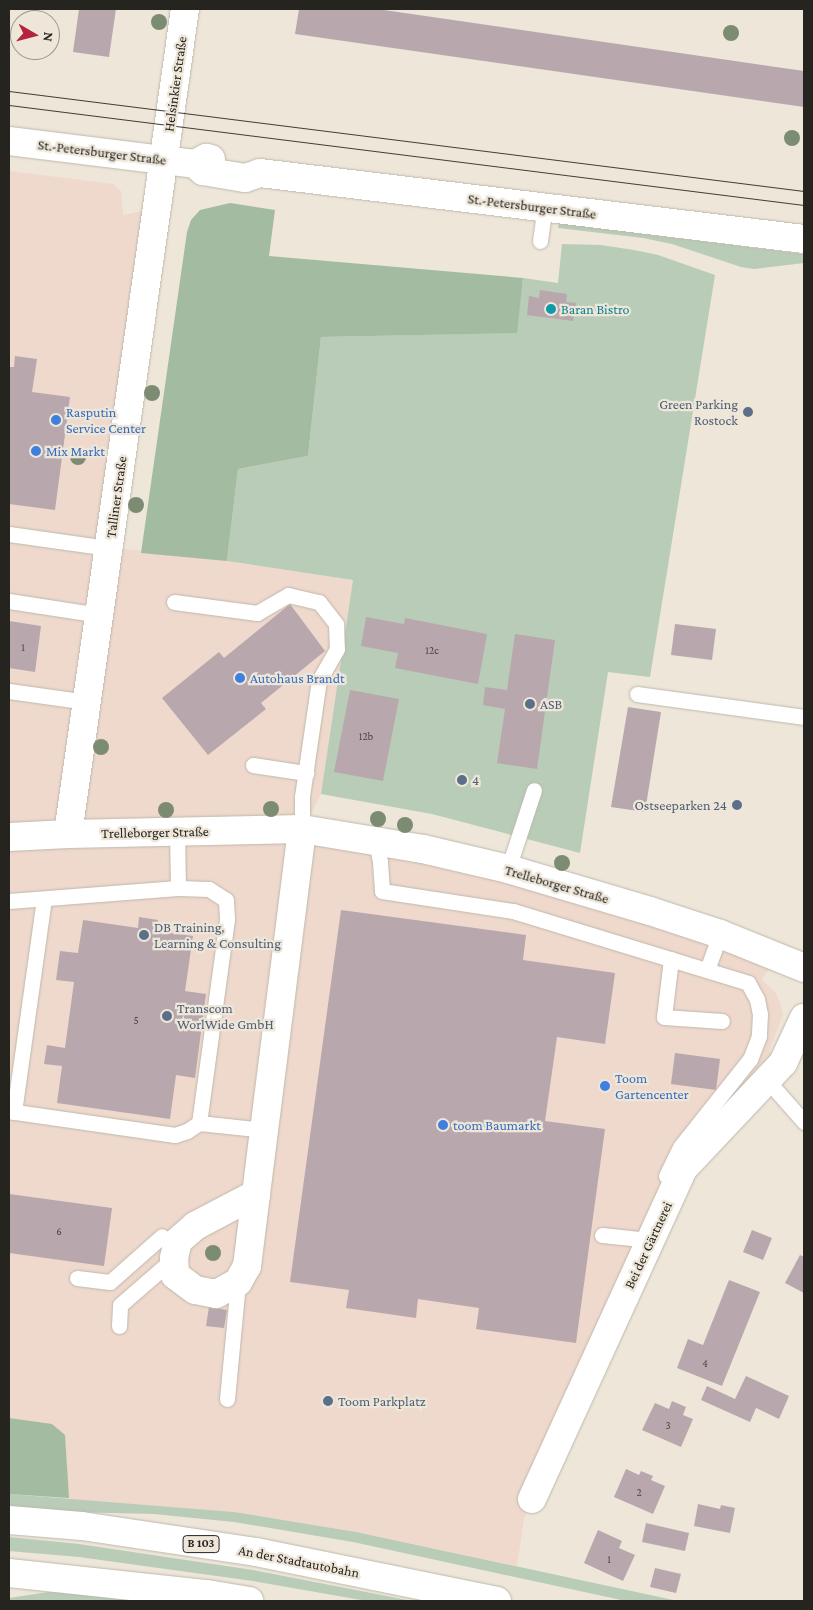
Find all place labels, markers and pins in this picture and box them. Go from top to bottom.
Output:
place label: Baran Bistro [561,301,630,317]
marker: Baran Bistro [545,303,557,315]
place label: Green Parking Rostock [659,396,738,428]
place label: Rasputin Service Center [66,404,146,437]
marker: Green Parking Rostock [742,406,754,418]
marker: Rasputin Service Center [50,414,62,426]
place label: Mix Markt [46,443,105,459]
marker: Mix Markt [30,445,42,457]
place label: Autohaus Brandt [250,670,345,686]
marker: Autohaus Brandt [234,672,246,684]
place label: ASB [540,696,562,712]
marker: ASB [524,698,536,710]
place label: 4 [472,772,479,788]
marker: 4 [456,774,468,786]
place label: Ostseeparken 24 [634,797,727,813]
marker: Ostseeparken 24 [731,799,743,811]
place label: DB Training, Learning & Consulting [154,919,281,952]
marker: DB Training, Learning & Consulting [138,929,150,941]
place label: Transcom WorlWide GmbH [177,1000,274,1032]
marker: Transcom WorlWide GmbH [161,1010,173,1022]
place label: Toom Gartencenter [615,1070,689,1102]
marker: Toom Gartencenter [599,1080,611,1092]
place label: toom Baumarkt [453,1117,541,1133]
marker: toom Baumarkt [437,1119,449,1131]
place label: Toom Parkplatz [338,1393,426,1409]
marker: Toom Parkplatz [322,1395,334,1407]

